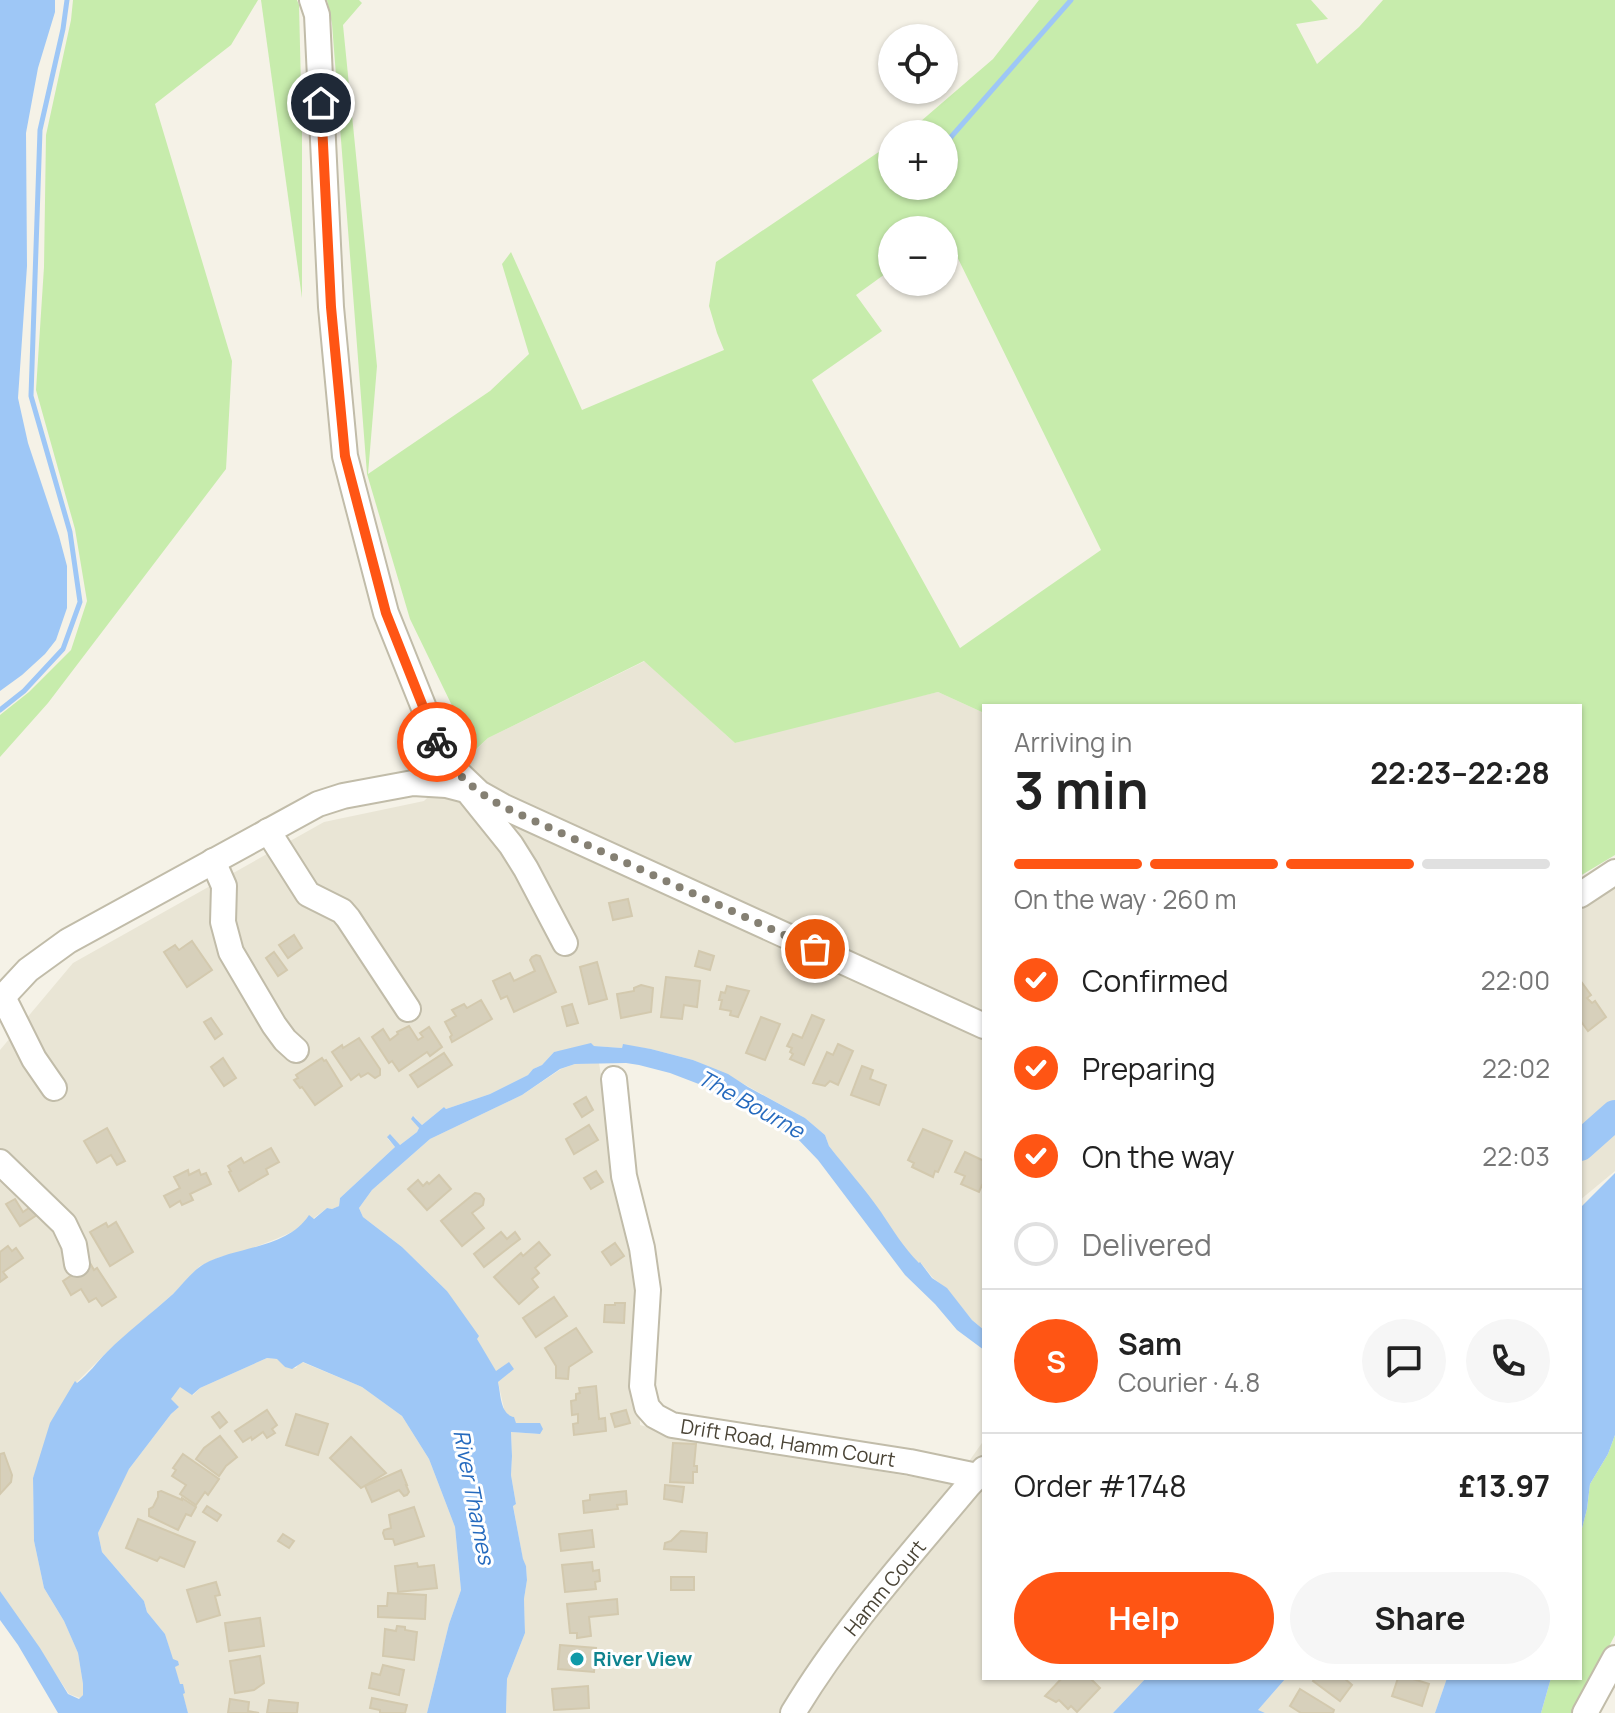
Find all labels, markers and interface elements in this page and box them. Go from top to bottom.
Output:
map controls [878,24,958,296]
button: locate [878,24,958,104]
pin [287,69,355,137]
icon: home [299,81,343,125]
button: + [878,120,958,200]
button: − [878,216,958,296]
courier [397,702,477,782]
icon: bike [415,720,459,764]
text: Arriving in [1014,724,1132,760]
text: 22:23–22:28 [1370,752,1550,793]
text: 3 min [1014,754,1149,825]
text: On the way · 260 m [1014,881,1237,917]
pin [781,915,849,983]
icon: bag [793,927,837,971]
icon: check [1014,958,1058,1002]
text: Confirmed [1082,960,1229,1001]
text: 22:00 [1481,962,1550,998]
icon: check [1014,1046,1058,1090]
text: Preparing [1082,1048,1216,1089]
text: 22:02 [1482,1050,1550,1086]
water label: The Bourne [693,1063,810,1146]
icon: check [1014,1134,1058,1178]
text: On the way [1082,1136,1235,1177]
text: 22:03 [1482,1138,1550,1174]
text: Delivered [1082,1224,1212,1265]
button: chat [1362,1319,1446,1403]
button: phone [1466,1319,1550,1403]
text: Sam [1118,1323,1182,1364]
text: S [1046,1341,1066,1382]
text: Courier · 4.8 [1118,1364,1260,1400]
street label: Drift Road, Hamm Court [679,1412,897,1473]
water label: River Thames [446,1427,502,1568]
text: Order #1748 [1014,1465,1187,1506]
text: £13.97 [1459,1465,1550,1506]
street label: Hamm Court [838,1534,932,1641]
button: Help [1014,1572,1274,1664]
button: Share [1290,1572,1550,1664]
place label: River View [593,1645,692,1672]
marker: River View [568,1650,586,1668]

